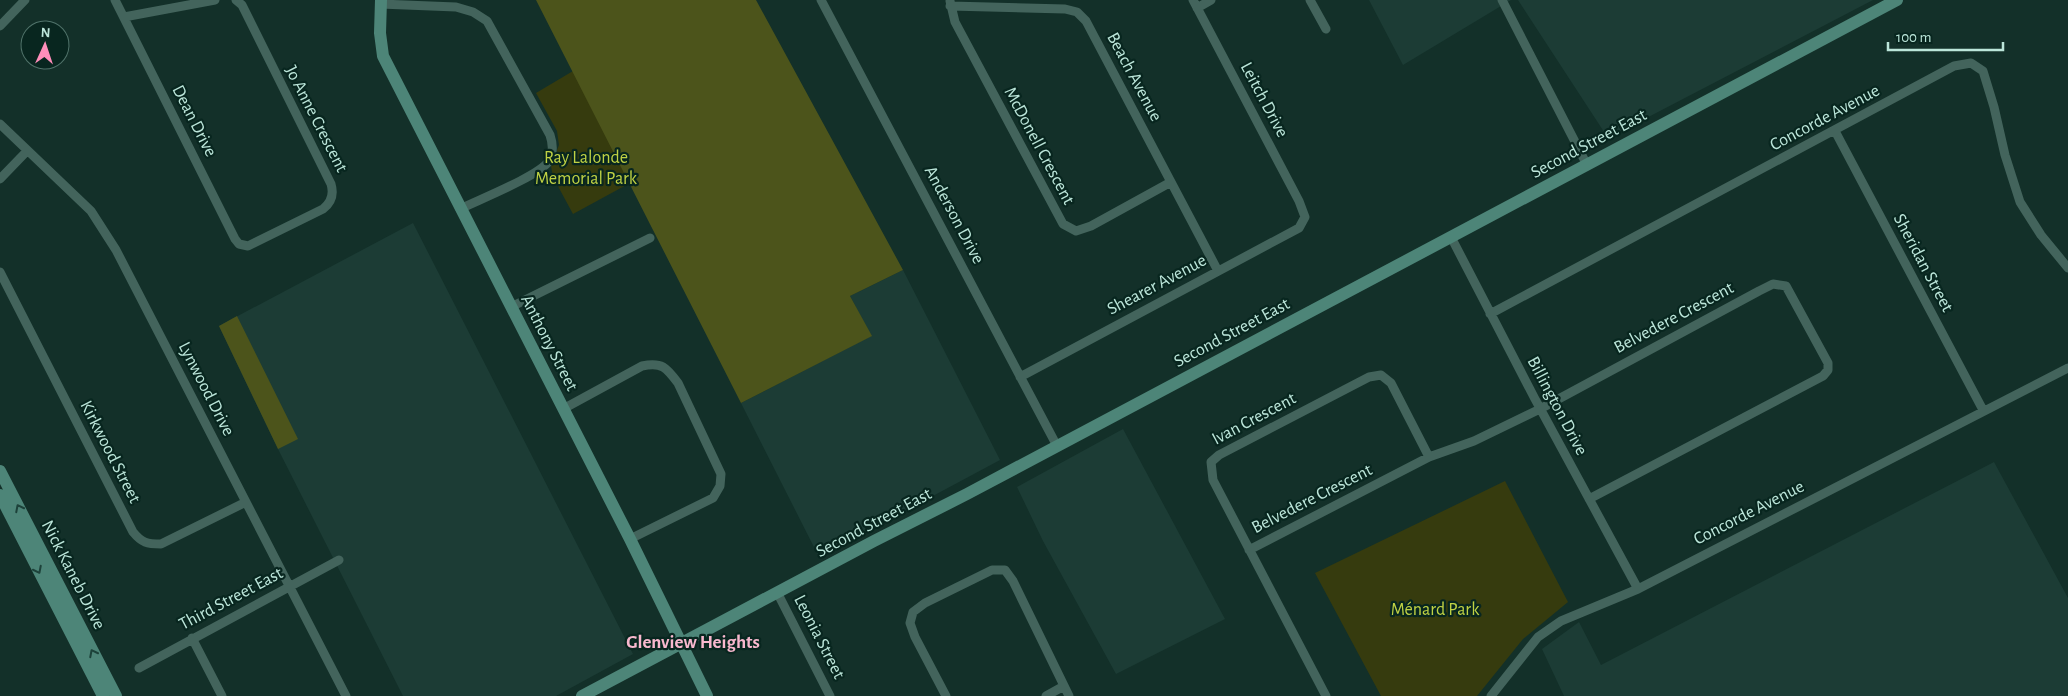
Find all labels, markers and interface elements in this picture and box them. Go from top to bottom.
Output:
north arrow [20,20,70,70]
scale bar [1888,20,2003,52]
text: N [40,26,51,40]
street label: Beach Avenue [1103,30,1165,124]
text: 100 m [1896,30,1931,45]
street label: Leitch Drive [1237,60,1291,140]
street label: Jo Anne Crescent [281,63,351,175]
street label: Dean Drive [168,82,220,160]
street label: Concorde Avenue [1767,82,1883,154]
street label: McDonell Crescent [1001,84,1078,208]
street label: Second Street East [1528,106,1650,182]
park label: Ray Lalonde Memorial Park [535,149,638,188]
street label: Anderson Drive [921,163,987,267]
street label: Sheridan Street [1890,211,1956,315]
street label: Shearer Avenue [1104,251,1210,319]
street label: Belvedere Crescent [1611,279,1737,357]
street label: Anthony Street [517,292,581,394]
street label: Second Street East [1171,295,1293,371]
street label: Lynwood Drive [175,339,237,439]
street label: Billington Drive [1523,354,1591,458]
street label: Ivan Crescent [1209,389,1299,449]
street label: Kirkwood Street [76,398,144,506]
street label: Belvedere Crescent [1249,461,1375,537]
street label: Concorde Avenue [1691,477,1807,549]
street label: Second Street East [813,485,935,561]
one-way arrow [15,504,25,513]
street label: Nick Kaneb Drive [38,518,108,632]
one-way arrow [32,564,42,573]
street label: Third Street East [176,564,286,634]
street label: Leonia Street [790,592,848,682]
park label: Ménard Park [1391,601,1480,619]
district label: Glenview Heights [626,633,760,652]
one-way arrow [89,649,99,658]

